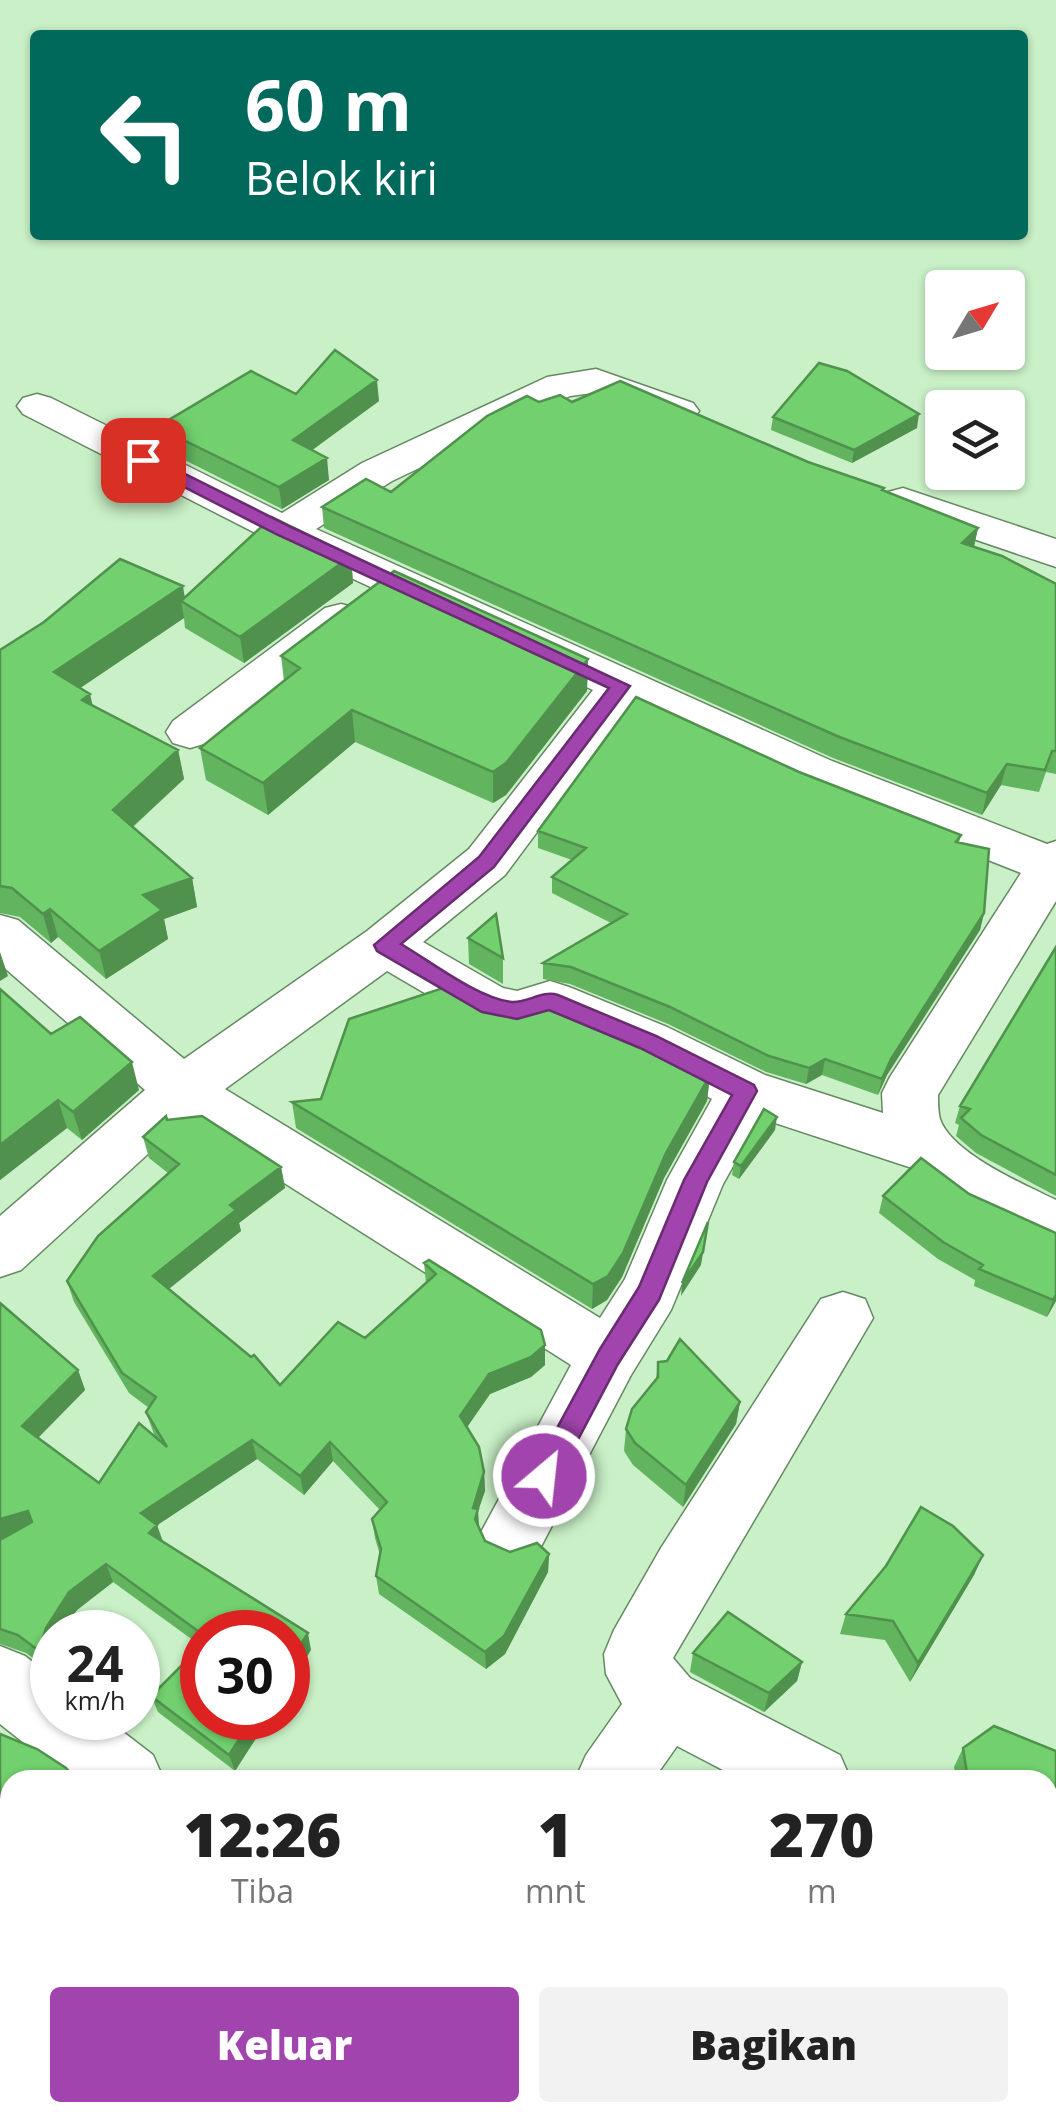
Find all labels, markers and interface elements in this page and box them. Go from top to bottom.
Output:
text: 60 m [245,56,412,152]
icon: left [80,70,210,200]
text: Belok kiri [245,147,438,208]
north arrow [925,270,1025,370]
map controls [925,270,1025,490]
button: layers [925,390,1025,490]
pin [101,418,186,503]
icon: arrive [116,433,171,488]
position arrow [492,1424,596,1528]
speed limit sign: 30 [180,1610,310,1740]
text: 24 [66,1629,124,1697]
text: km/h [65,1683,125,1717]
text: 12:26 [183,1793,341,1875]
text: 1 [538,1793,573,1875]
text: 270 [769,1793,875,1875]
text: Tiba [231,1869,294,1912]
text: mnt [525,1869,586,1912]
text: m [807,1869,837,1912]
button: Keluar [50,1987,519,2102]
button: Bagikan [539,1987,1008,2102]

